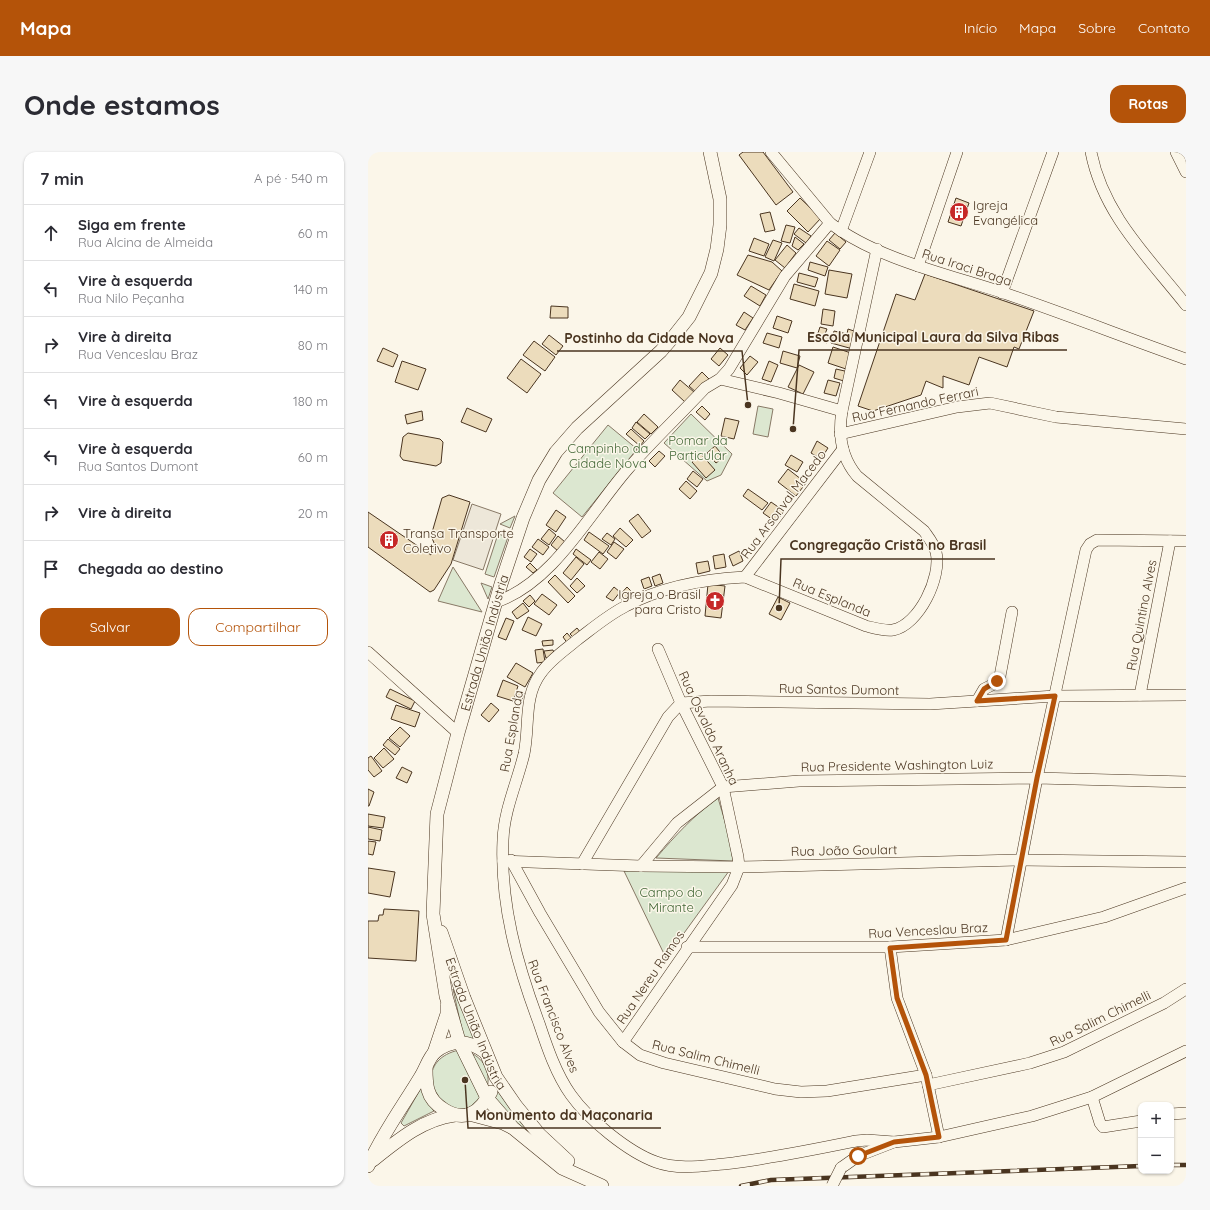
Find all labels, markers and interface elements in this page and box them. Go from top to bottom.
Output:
text: Mapa [20,16,71,40]
text: Início [964,19,997,37]
text: Mapa [1019,19,1056,37]
text: Sobre [1078,19,1116,37]
text: Contato [1138,19,1190,37]
button: Rotas [1110,85,1186,123]
text: Onde estamos [24,87,220,122]
text: 7 min [40,168,84,189]
text: A pé · 540 m [254,170,328,186]
place label: Igreja Evangélica [973,197,1038,228]
building icon: Igreja Evangélica [948,201,970,223]
text: Siga em frente [78,215,186,234]
icon: ahead [40,222,62,244]
text: 60 m [298,225,328,241]
text: Rua Alcina de Almeida [78,234,213,250]
street label: Rua Iraci Braga [920,245,1014,289]
text: Vire à esquerda [78,271,193,290]
icon: left [40,278,62,300]
text: 140 m [293,281,328,297]
text: Rua Nilo Peçanha [78,290,184,306]
callout: Escola Municipal Laura da Silva Ribas [799,324,1067,350]
callout: Postinho da Cidade Nova [557,325,742,351]
text: Vire à direita [78,327,172,346]
text: Escola Municipal Laura da Silva Ribas [807,328,1059,346]
text: Postinho da Cidade Nova [564,329,734,347]
icon: right [40,334,62,356]
text: 80 m [298,337,328,353]
text: Rua Venceslau Braz [78,346,198,362]
street label: Rua Fernando Ferrari [850,383,980,425]
icon: left [40,390,62,412]
text: Vire à esquerda [78,391,193,410]
text: 180 m [293,393,328,409]
park label: Pomar da Particular [668,432,728,463]
text: Vire à esquerda [78,439,193,458]
park label: Campinho da Cidade Nova [568,440,648,471]
icon: left [40,446,62,468]
street label: Rua Arsonval Macedo [737,446,829,561]
text: 60 m [298,449,328,465]
text: Rua Santos Dumont [78,458,198,474]
icon: right [40,502,62,524]
text: Vire à direita [78,503,172,522]
text: 20 m [298,505,328,521]
place label: Transa Transporte Coletivo [403,525,514,556]
building icon: Transa Transporte Coletivo [378,529,400,551]
callout: Congregação Cristã no Brasil [781,533,995,559]
text: Congregação Cristã no Brasil [789,536,987,554]
icon: arrive [40,558,62,580]
street label: Rua Quintino Alves [1122,558,1160,672]
text: Chegada ao destino [78,559,223,578]
street label: Estrada União Indústria [457,572,512,713]
street label: Rua Esplanda [791,574,873,620]
place label: Igreja o Brasil para Cristo [618,586,701,617]
church icon: Igreja o Brasil para Cristo [704,590,726,612]
button: Salvar [40,608,180,646]
button: Compartilhar [188,608,328,646]
street label: Rua Osvaldo Aranha [675,668,743,788]
route end [988,672,1006,690]
street label: Rua Santos Dumont [779,680,899,698]
street label: Rua Esplanda [496,689,526,773]
street label: Rua Presidente Washington Luiz [800,755,994,775]
street label: Rua João Goulart [791,841,897,859]
park label: Campo do Mirante [639,884,703,915]
street label: Rua Venceslau Braz [868,919,988,941]
street label: Rua Nereu Ramos [613,927,687,1027]
street label: Estrada União Indústria [442,955,510,1093]
street label: Rua Francisco Alves [525,957,583,1075]
street label: Rua Salim Chimelli [1047,987,1153,1049]
street label: Rua Salim Chimelli [651,1036,761,1078]
callout: Monumento da Maçonaria [468,1102,661,1128]
map controls [1138,1102,1174,1174]
button: + [1138,1102,1174,1138]
text: Monumento da Maçonaria [475,1106,653,1124]
button: − [1138,1138,1174,1174]
route start [849,1147,867,1165]

